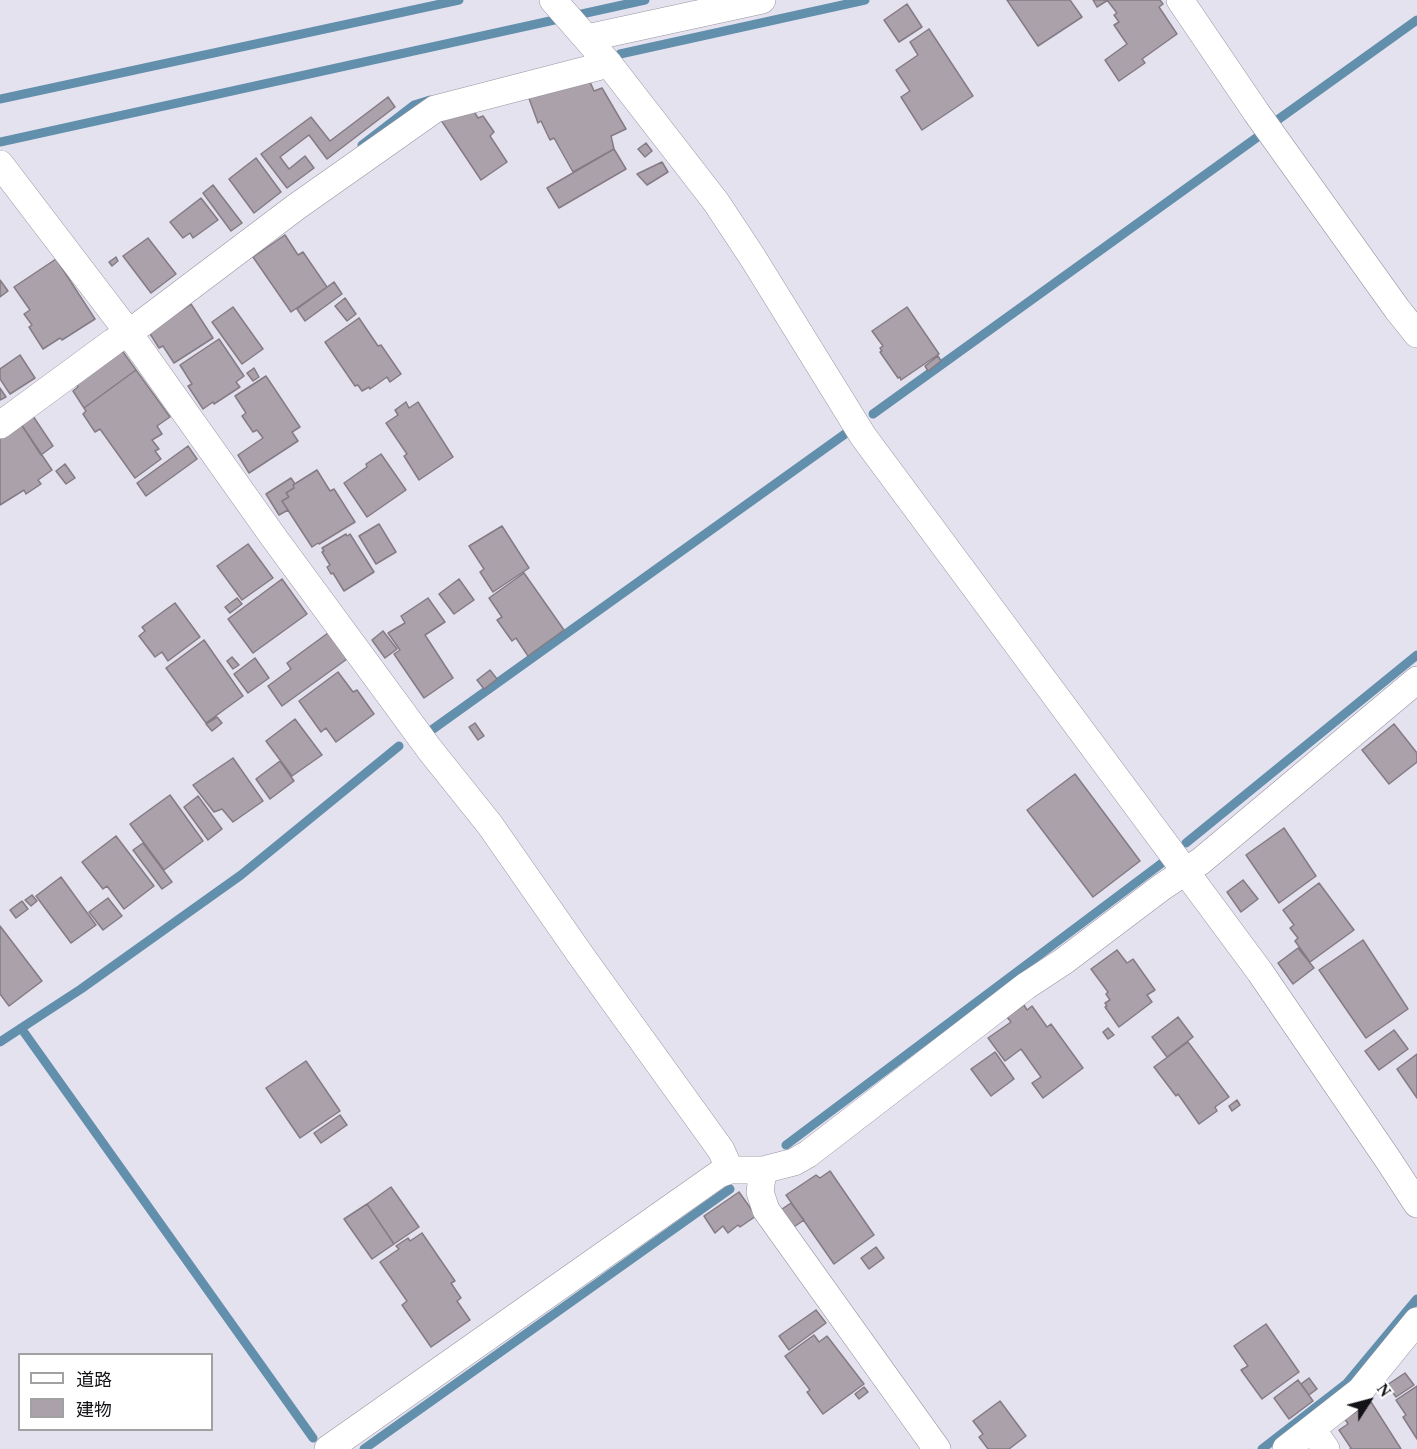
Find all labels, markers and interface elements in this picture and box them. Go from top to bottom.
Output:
legend [18,1353,213,1431]
text: 道路 [76,1370,112,1390]
north arrow [1339,1371,1399,1431]
text: N [1374,1380,1394,1400]
text: 建物 [76,1400,112,1420]

